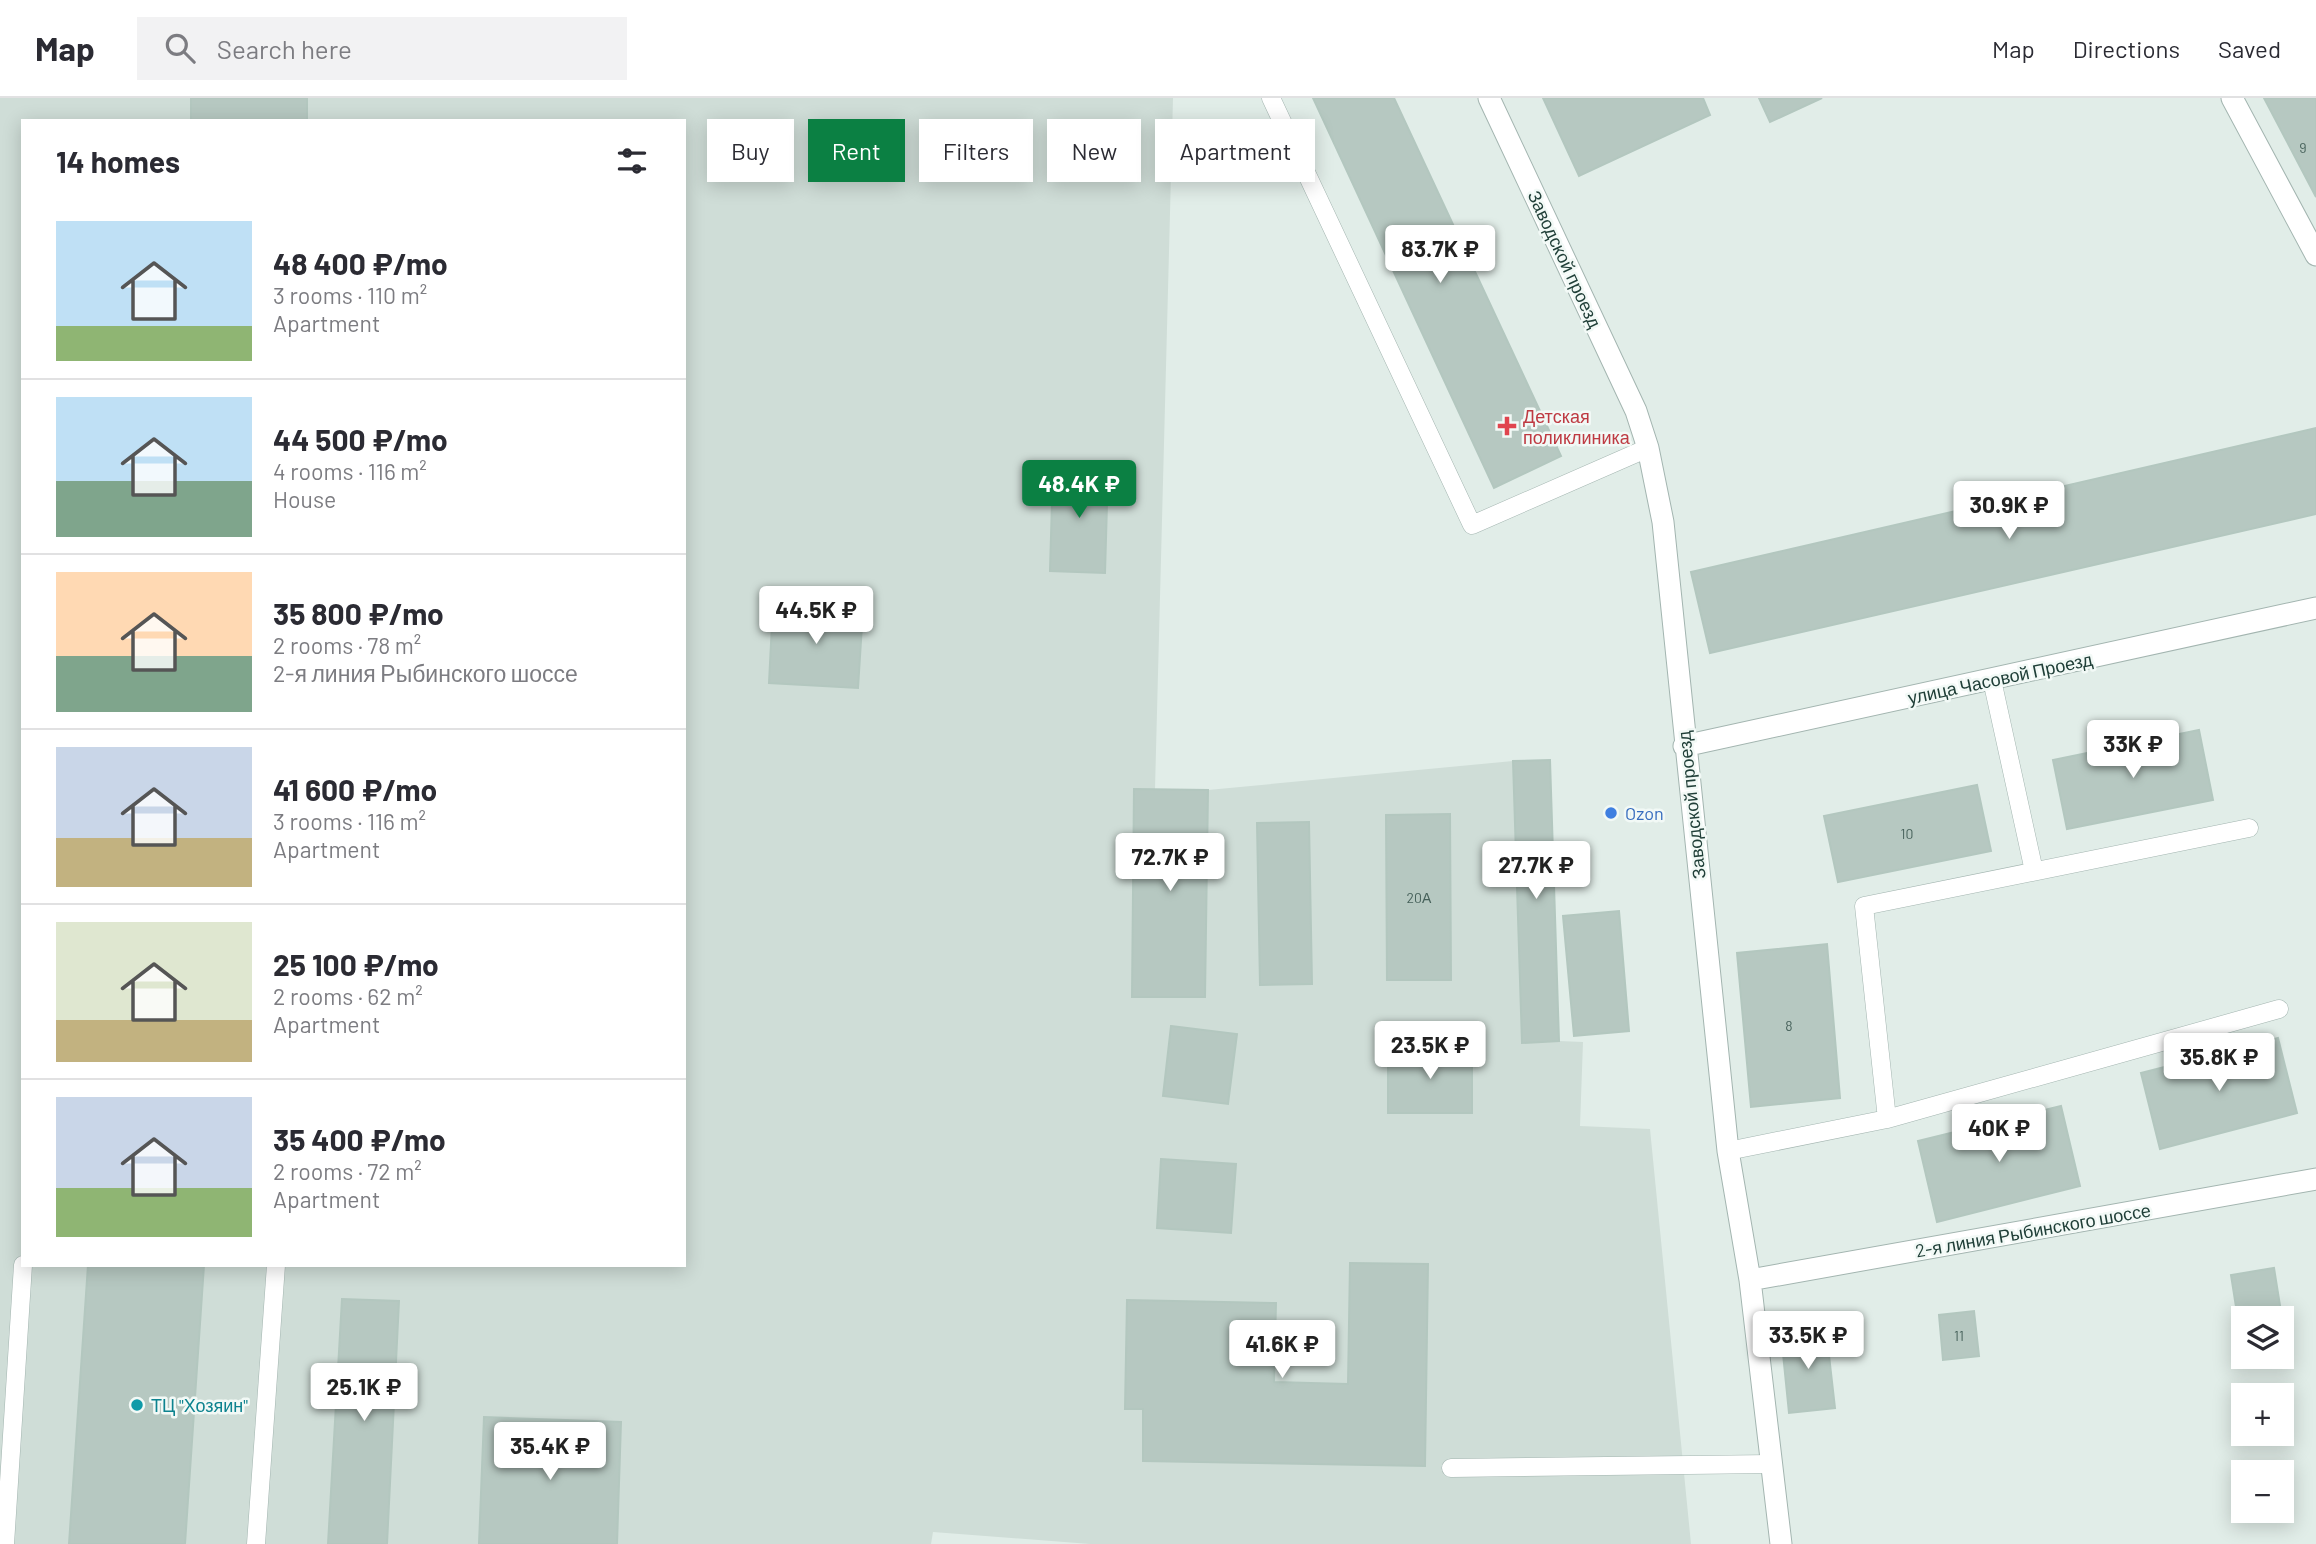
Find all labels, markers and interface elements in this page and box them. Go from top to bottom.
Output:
search box [137,17,627,80]
text: Map [35,28,95,68]
icon: search [161,29,199,67]
text: Search here [217,33,352,64]
text: Map [1992,34,2035,63]
text: Directions [2073,34,2180,63]
text: Saved [2218,34,2281,63]
chip: Buy [707,119,794,182]
chip: Rent [808,119,905,182]
chip: Filters [919,119,1033,182]
chip: New [1047,119,1141,182]
chip: Apartment [1155,119,1315,182]
house number: 9 [2299,139,2307,156]
icon: filters [613,142,651,180]
text: 14 homes [56,143,180,179]
street label: Заводской проезд [1524,187,1607,332]
pin: 83.7K ₽ [1375,226,1505,285]
text: 83.7K ₽ [1401,234,1479,262]
text: 48 400 ₽/mo [273,245,448,281]
icon: home [112,249,196,333]
text: 3 rooms · 110 m² [273,281,427,309]
text: Apartment [273,309,380,337]
place label: Детская поликлиника [1523,405,1631,448]
marker: Детская поликлиника [1497,416,1517,436]
text: 44 500 ₽/mo [273,421,448,457]
icon: home [112,425,196,509]
text: 4 rooms · 116 m² [273,457,427,485]
pin: 48.4K ₽ [1014,460,1144,520]
text: 48.4K ₽ [1038,469,1120,497]
pin: 30.9K ₽ [1944,482,2074,541]
text: House [273,485,336,513]
text: 30.9K ₽ [1969,490,2049,518]
pin: 44.5K ₽ [751,587,881,646]
text: 35 800 ₽/mo [273,595,444,631]
text: 44.5K ₽ [775,595,857,623]
icon: home [112,600,196,684]
text: 2 rooms · 78 m² [273,631,421,659]
street label: улица Часовой Проезд [1906,648,2095,708]
text: 2-я линия Рыбинского шоссе [273,659,578,687]
pin: 33K ₽ [2084,720,2182,780]
street label: Заводской проезд [1672,729,1710,880]
text: 33K ₽ [2103,729,2163,757]
text: 41 600 ₽/mo [273,771,437,807]
icon: home [112,775,196,859]
place label: Ozon [1625,802,1664,824]
marker: Ozon [1603,805,1619,821]
text: 3 rooms · 116 m² [273,807,426,835]
house number: 10 [1901,825,1913,842]
pin: 72.7K ₽ [1105,834,1235,893]
text: Apartment [273,835,380,863]
text: 72.7K ₽ [1131,842,1209,870]
pin: 27.7K ₽ [1471,842,1601,901]
text: 27.7K ₽ [1498,850,1574,878]
house number: 20А [1407,889,1432,906]
text: 25 100 ₽/mo [273,946,439,982]
icon: home [112,950,196,1034]
text: 2 rooms · 62 m² [273,982,423,1010]
text: Apartment [273,1010,380,1038]
house number: 8 [1785,1017,1793,1034]
pin: 23.5K ₽ [1365,1021,1495,1081]
text: 23.5K ₽ [1391,1030,1469,1058]
pin: 35.8K ₽ [2154,1034,2284,1093]
text: 35.8K ₽ [2180,1042,2258,1070]
pin: 40K ₽ [1950,1104,2048,1164]
text: 40K ₽ [1968,1113,2030,1141]
text: 35 400 ₽/mo [273,1121,446,1157]
icon: home [112,1125,196,1209]
text: 2 rooms · 72 m² [273,1157,422,1185]
text: Apartment [273,1185,380,1213]
street label: 2-я линия Рыбинского шоссе [1914,1198,2152,1262]
map controls [2231,1306,2294,1523]
button: layers [2231,1306,2294,1369]
pin: 33.5K ₽ [1743,1312,1873,1371]
pin: 41.6K ₽ [1217,1320,1347,1380]
text: 33.5K ₽ [1769,1320,1847,1348]
house number: 11 [1954,1327,1964,1344]
text: 41.6K ₽ [1245,1329,1319,1357]
pin: 25.1K ₽ [299,1364,429,1423]
text: 25.1K ₽ [327,1372,401,1400]
button: + [2231,1383,2294,1446]
place label: ТЦ "Хозяин" [151,1394,248,1416]
marker: ТЦ "Хозяин" [129,1397,145,1413]
pin: 35.4K ₽ [485,1422,615,1482]
text: 35.4K ₽ [510,1431,590,1459]
button: − [2231,1460,2294,1523]

